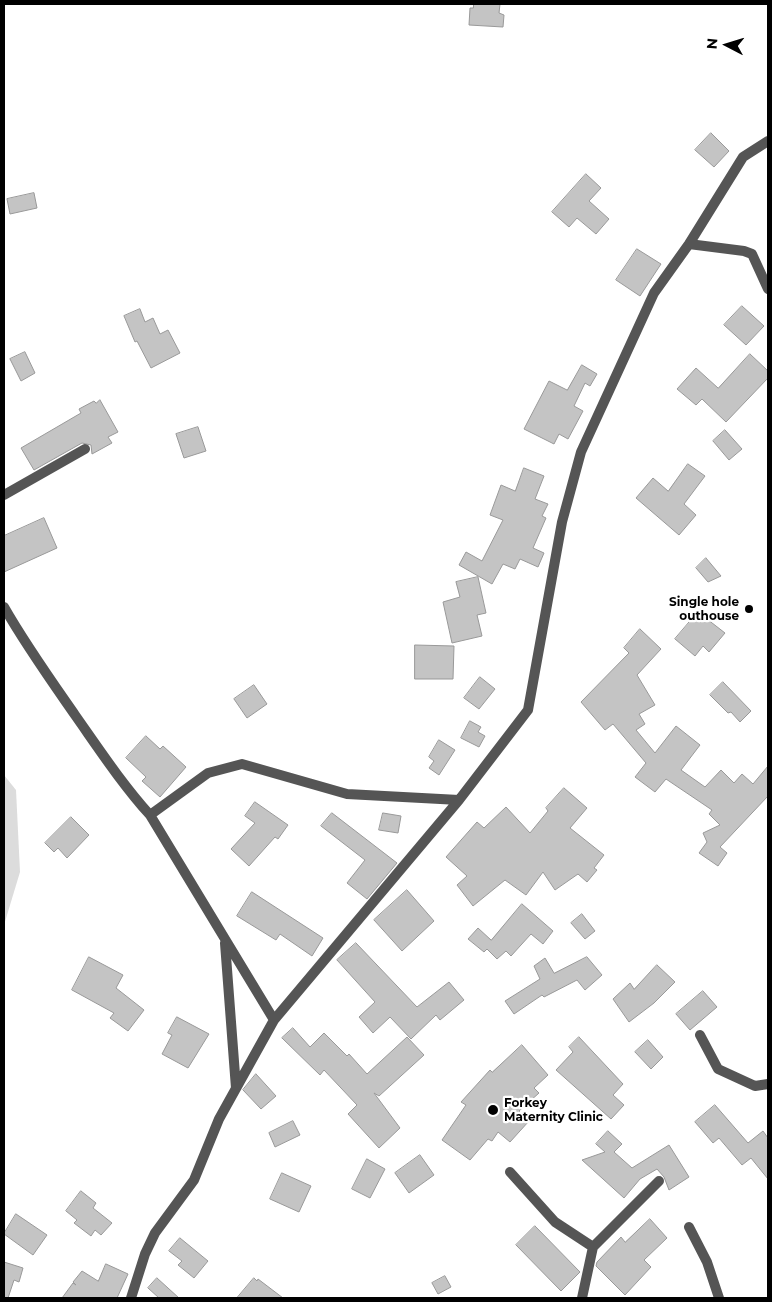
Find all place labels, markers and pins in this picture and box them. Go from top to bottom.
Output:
place label: Single hole outhouse [669,595,739,623]
marker: Single hole outhouse [743,603,755,615]
place label: Forkey Maternity Clinic [504,1096,603,1124]
marker: Forkey Maternity Clinic [486,1103,500,1117]

